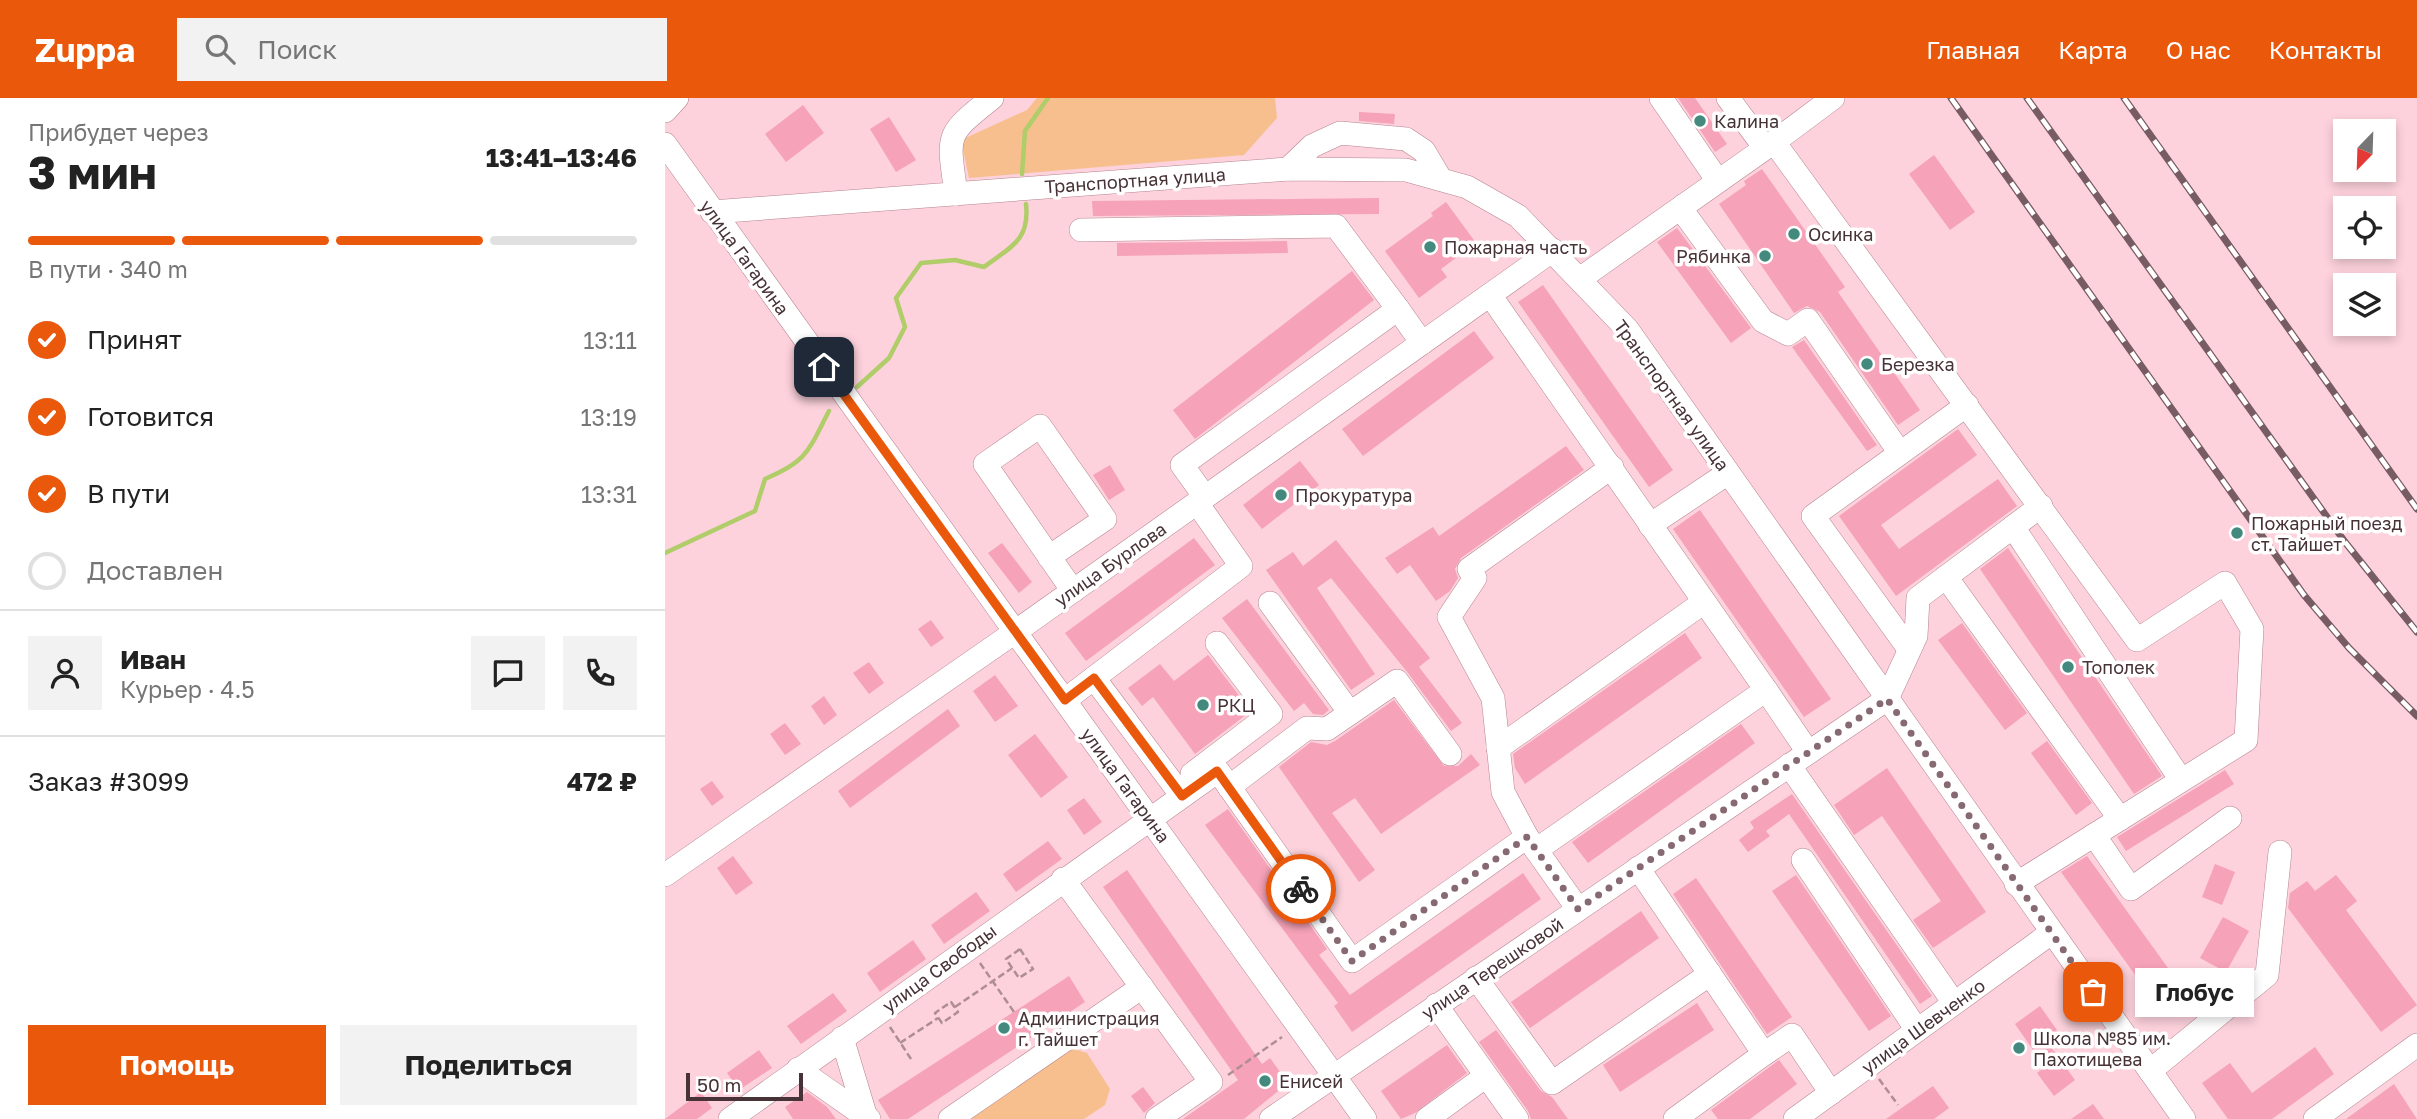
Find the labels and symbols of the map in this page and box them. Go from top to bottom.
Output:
place label: Калина [1714,110,1779,132]
marker: Калина [1692,113,1708,129]
north arrow [2333,119,2396,182]
street label: Транспортная улица [1044,163,1226,197]
street label: улица Гагарина [696,195,794,319]
place label: Осинка [1808,223,1873,245]
marker: Осинка [1786,226,1802,242]
place label: Пожарная часть [1444,236,1588,258]
marker: Пожарная часть [1422,239,1438,255]
place label: Рябинка [1676,245,1751,267]
marker: Рябинка [1757,248,1773,264]
street label: Транспортная улица [1610,315,1734,475]
pin [794,337,854,397]
place label: Березка [1881,353,1955,375]
marker: Березка [1859,356,1875,372]
place label: Прокуратура [1295,484,1413,506]
marker: Прокуратура [1273,487,1289,503]
place label: Пожарный поезд ст. Тайшет [2251,512,2402,555]
street label: улица Бурлова [1050,517,1170,611]
marker: Пожарный поезд ст. Тайшет [2229,525,2245,541]
place label: Тополек [2082,656,2155,678]
marker: Тополек [2060,659,2076,675]
place label: РКЦ [1217,694,1255,716]
marker: РКЦ [1195,697,1211,713]
street label: улица Гагарина [1077,723,1175,847]
courier [1266,854,1336,924]
street label: улица Терешковой [1417,912,1567,1024]
street label: улица Свободы [878,919,1000,1017]
pin [2063,962,2123,1022]
callout: Глобус [2135,968,2254,1016]
street label: улица Шевченко [1857,974,1989,1078]
place label: Администрация г. Тайшет [1018,1007,1159,1050]
marker: Администрация г. Тайшет [996,1020,1012,1036]
place label: Школа №85 им. Пахотищева [2033,1027,2171,1070]
marker: Школа №85 им. Пахотищева [2011,1040,2027,1056]
scale bar [686,1070,803,1102]
place label: Енисей [1279,1070,1343,1092]
marker: Енисей [1257,1073,1273,1089]

